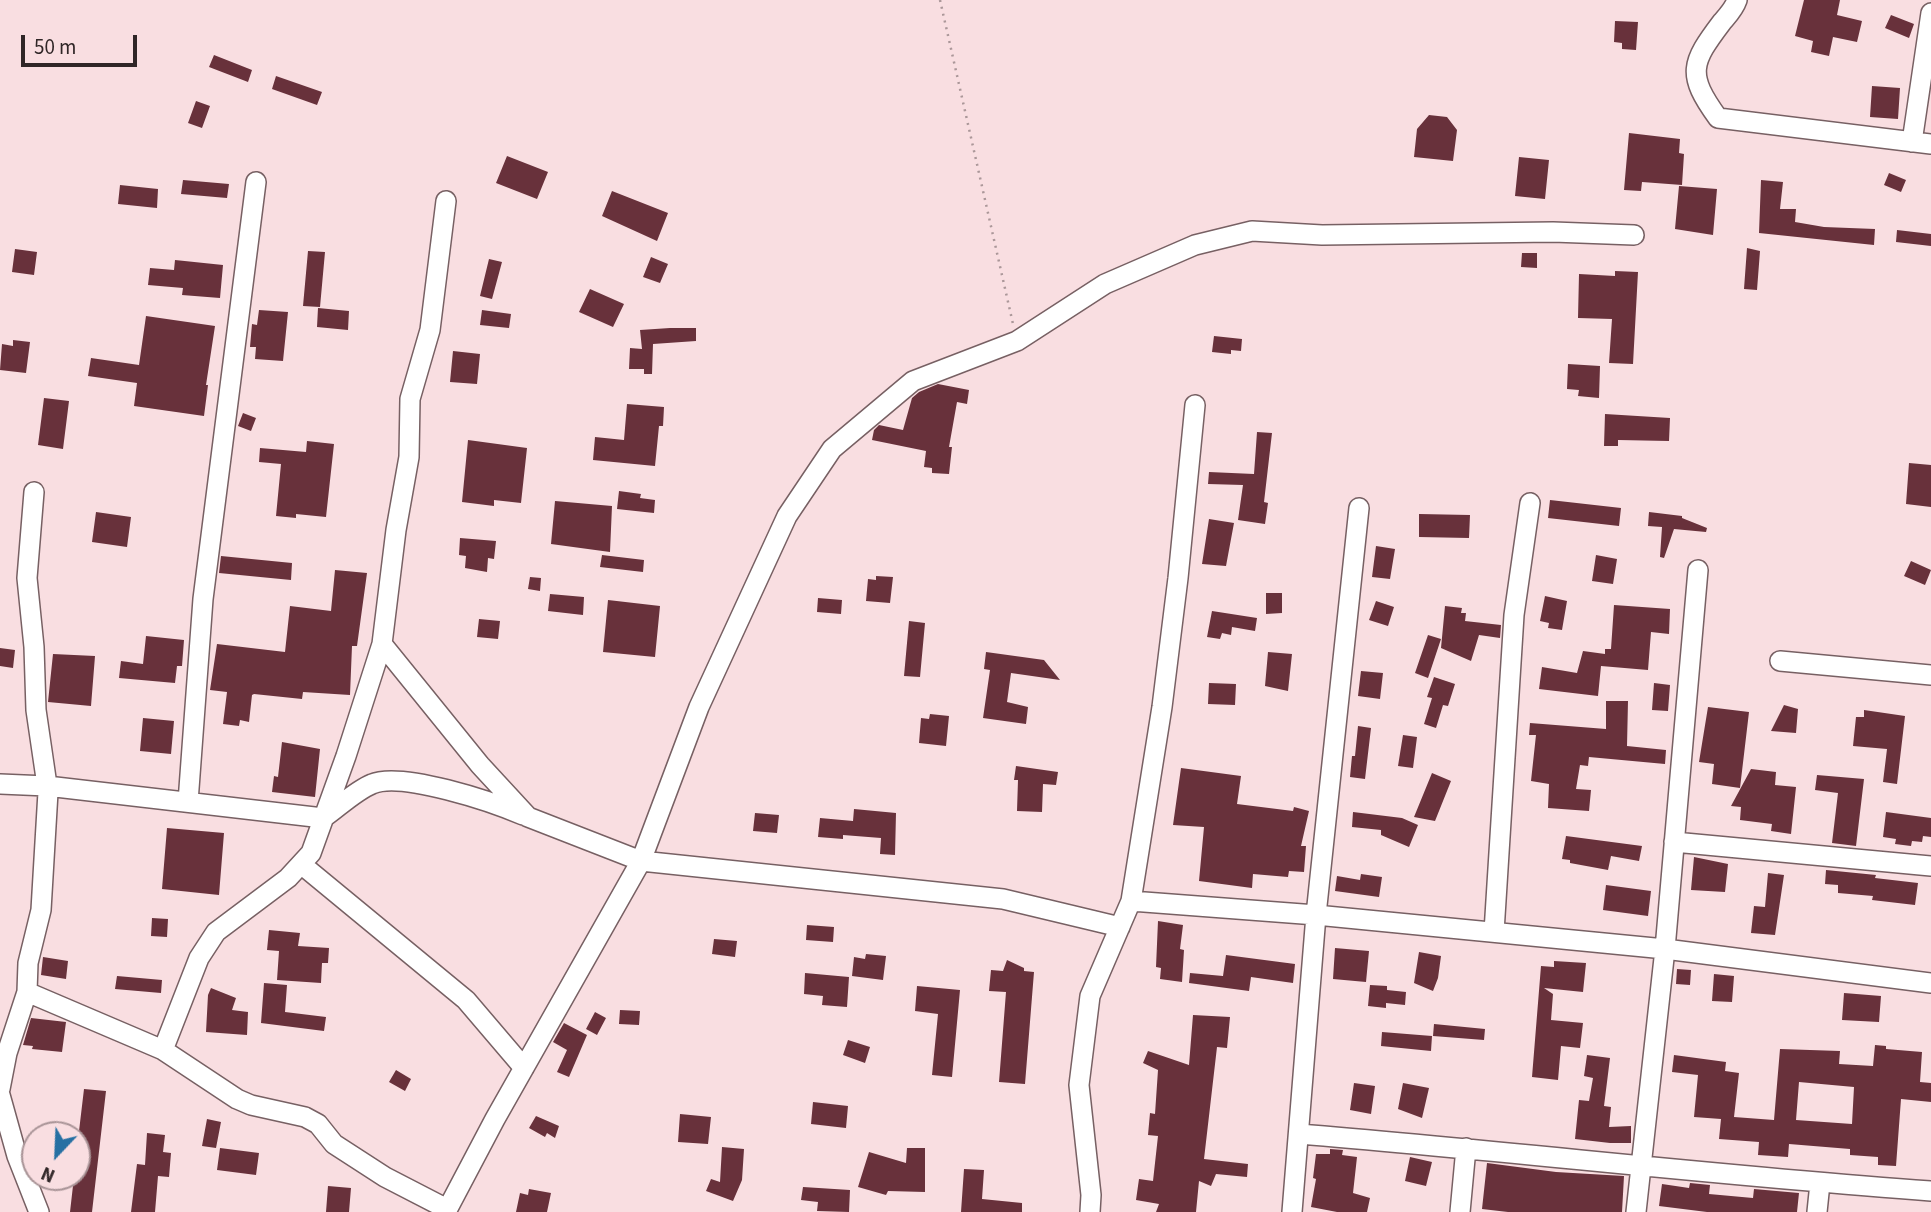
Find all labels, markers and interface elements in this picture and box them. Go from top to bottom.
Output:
scale bar [24,21,140,65]
text: 50 m [34,32,76,62]
north arrow [21,1121,91,1191]
text: N [37,1159,59,1189]

